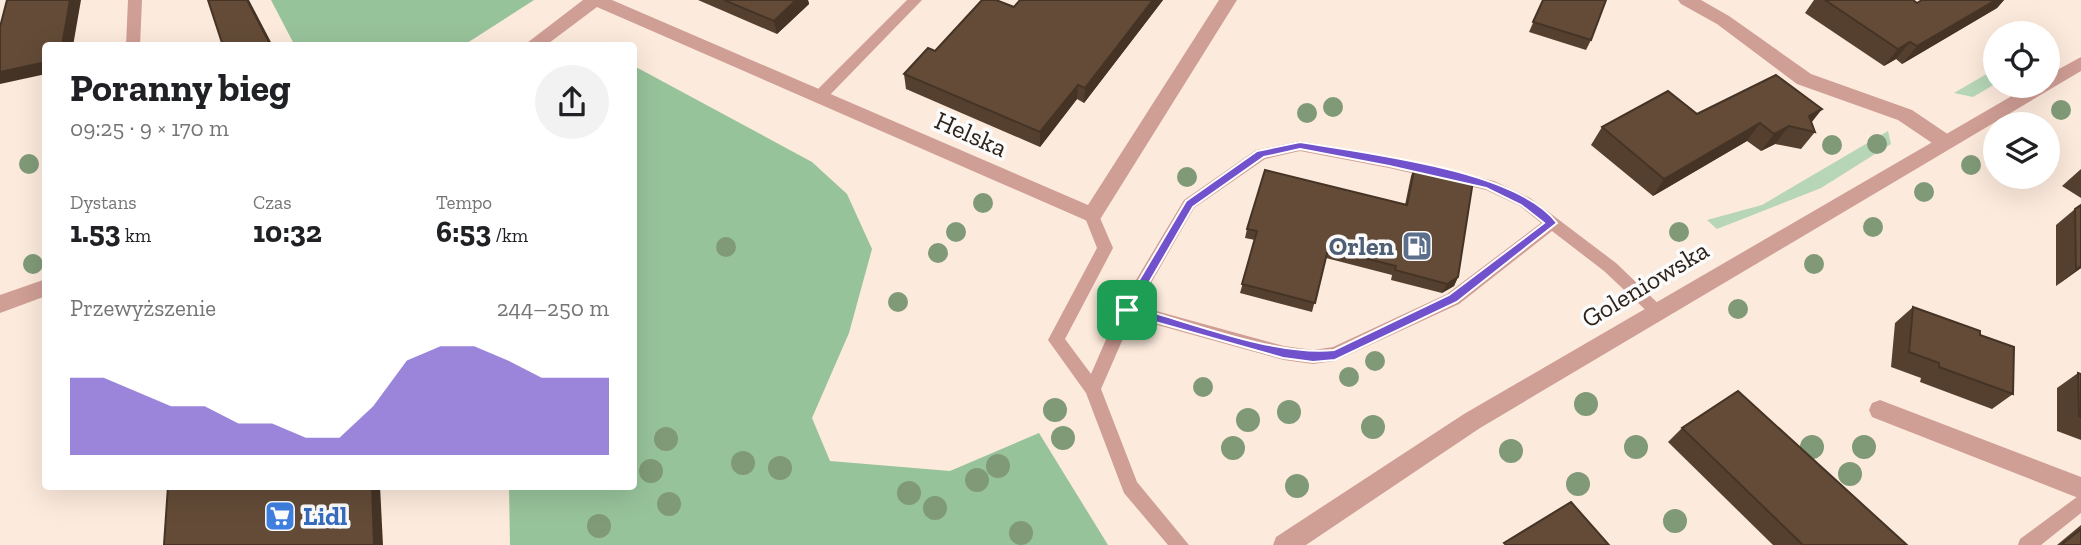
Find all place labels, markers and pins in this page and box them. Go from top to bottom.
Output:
fuel station icon: Orlen [1400,229,1434,263]
place label: Orlen [1329,230,1395,262]
pin [1097,280,1157,340]
supermarket icon: Lidl [263,499,297,533]
place label: Lidl [303,500,348,532]

